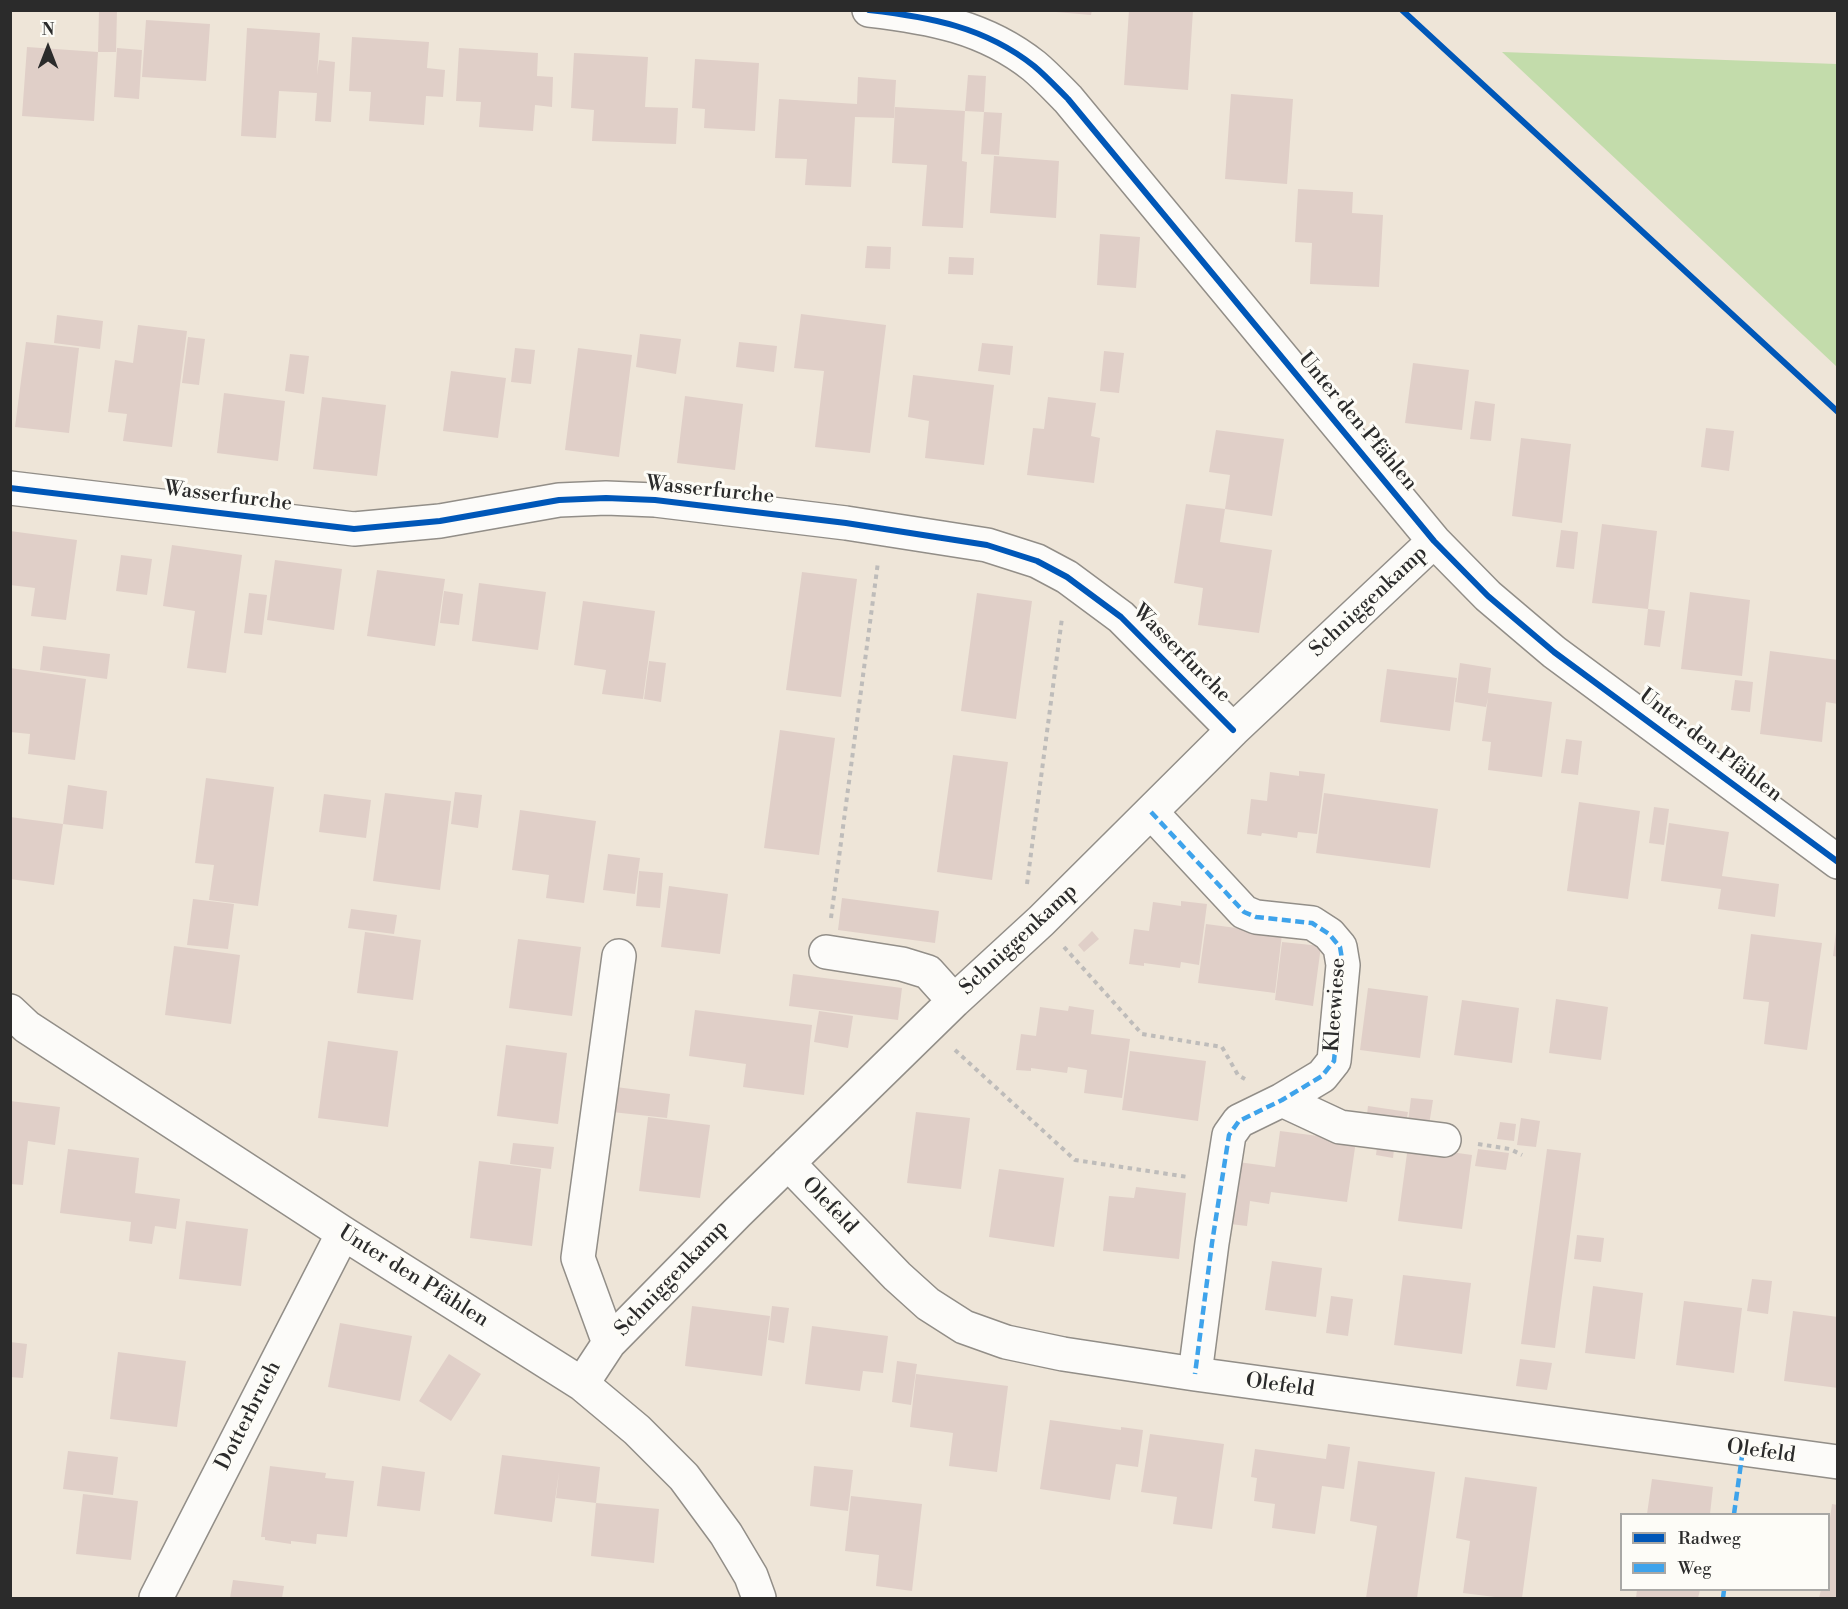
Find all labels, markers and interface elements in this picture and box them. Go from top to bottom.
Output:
north arrow [18,18,78,78]
text: N [42,20,54,40]
street label: Unter den Pfählen [1292,348,1422,496]
street label: Wasserfurche [645,472,775,510]
street label: Wasserfurche [163,477,293,517]
street label: Schniggenkamp [1305,541,1433,663]
street label: Wasserfurche [1127,600,1235,708]
street label: Unter den Pfählen [1634,684,1786,808]
street label: Schniggenkamp [955,879,1083,1001]
street label: Kleewiese [1320,957,1352,1053]
street label: Olefeld [796,1172,862,1240]
street label: Schniggenkamp [610,1216,734,1342]
street label: Unter den Pfählen [333,1221,493,1333]
street label: Dotterbruch [211,1357,287,1475]
street label: Olefeld [1244,1369,1316,1403]
street label: Olefeld [1725,1435,1797,1469]
legend [1620,1513,1830,1591]
text: Radweg [1678,1527,1741,1550]
text: Weg [1678,1557,1712,1580]

